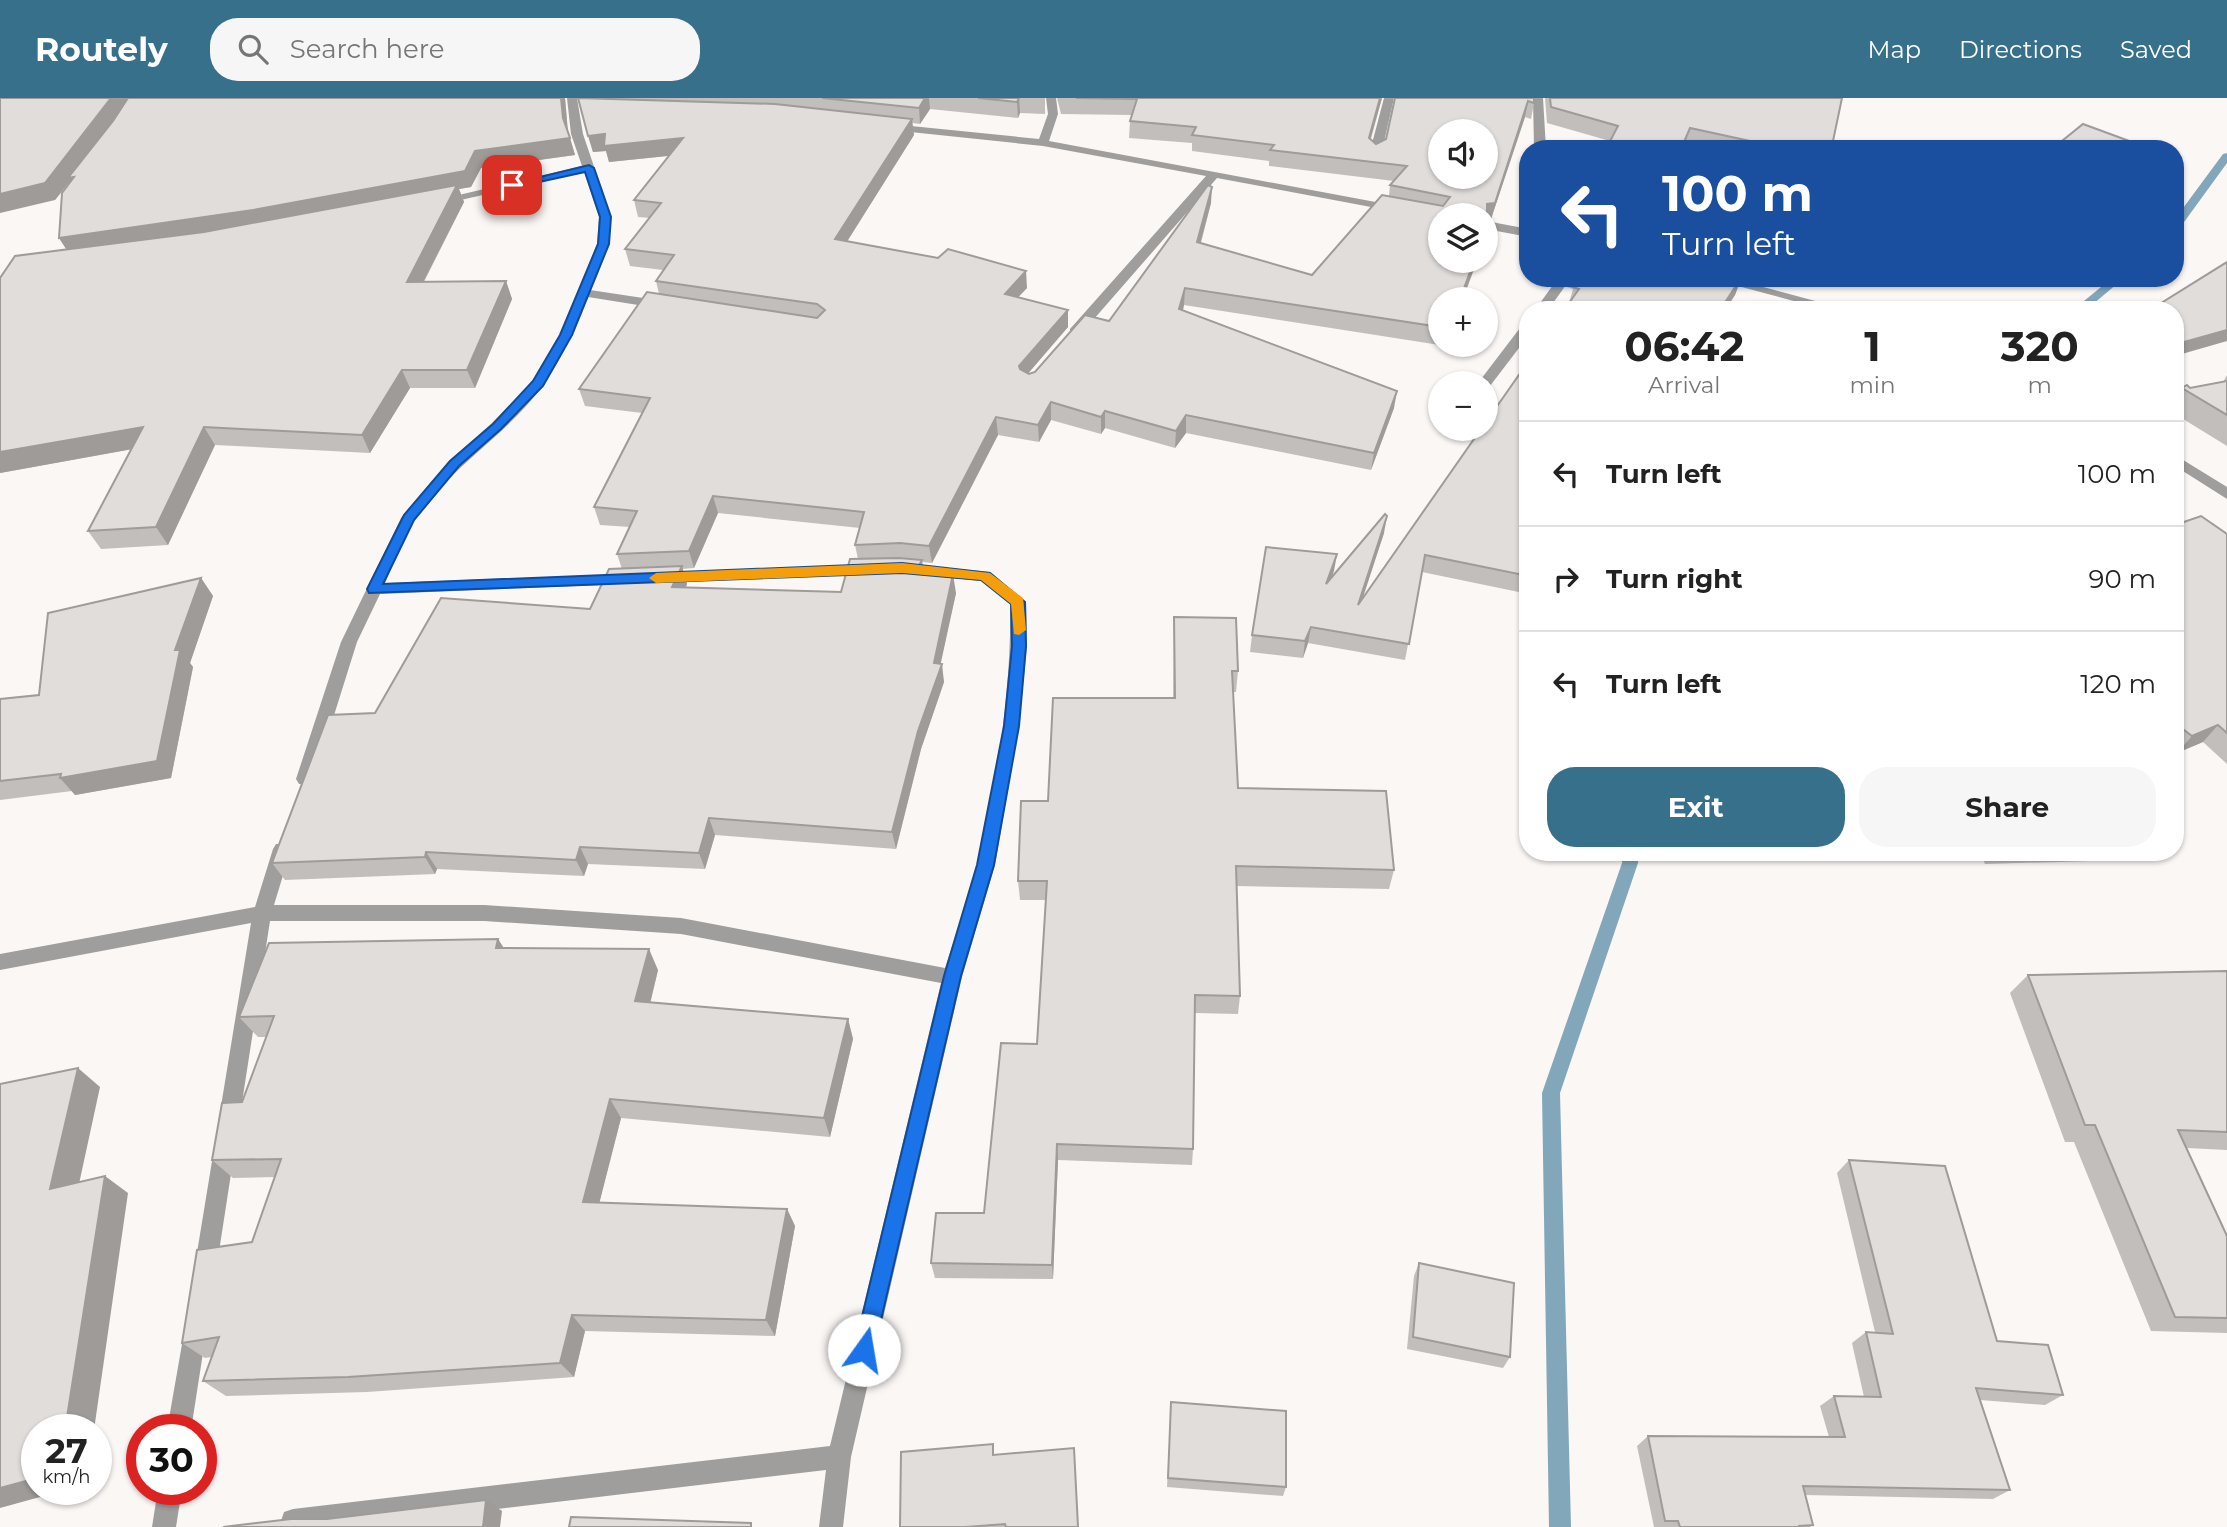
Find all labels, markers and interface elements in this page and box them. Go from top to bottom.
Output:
search box [210,18,700,81]
text: Routely [35,29,168,69]
icon: search [234,30,272,68]
text: Search here [290,33,445,65]
text: Map [1868,35,1921,64]
text: Directions [1959,35,2082,64]
text: Saved [2120,35,2192,64]
map controls [1428,119,1498,441]
button: sound [1428,119,1498,189]
pin [482,155,542,215]
text: 100 m [1662,164,1813,223]
icon: arrive [493,166,531,204]
icon: left [1547,168,1638,259]
button: layers [1428,203,1498,273]
text: Turn left [1662,224,1796,263]
button: + [1428,287,1498,357]
text: 06:42 [1624,320,1744,372]
text: 1 [1864,320,1881,372]
text: 320 [2001,320,2079,372]
button: − [1428,371,1498,441]
text: Arrival [1648,371,1720,399]
text: min [1849,371,1896,399]
text: m [2028,371,2052,399]
icon: left [1547,455,1585,493]
text: Turn left [1606,458,1722,490]
text: 100 m [2078,458,2156,490]
icon: right [1547,560,1585,598]
text: Turn right [1606,563,1742,595]
text: 90 m [2089,563,2156,595]
icon: left [1547,665,1585,703]
text: Turn left [1606,668,1722,700]
text: 120 m [2080,668,2156,700]
button: Exit [1547,767,1845,847]
button: Share [1859,767,2156,847]
position arrow [827,1313,901,1387]
speed limit sign: 30 [126,1414,217,1505]
text: 27 [45,1429,88,1472]
text: km/h [42,1466,91,1488]

